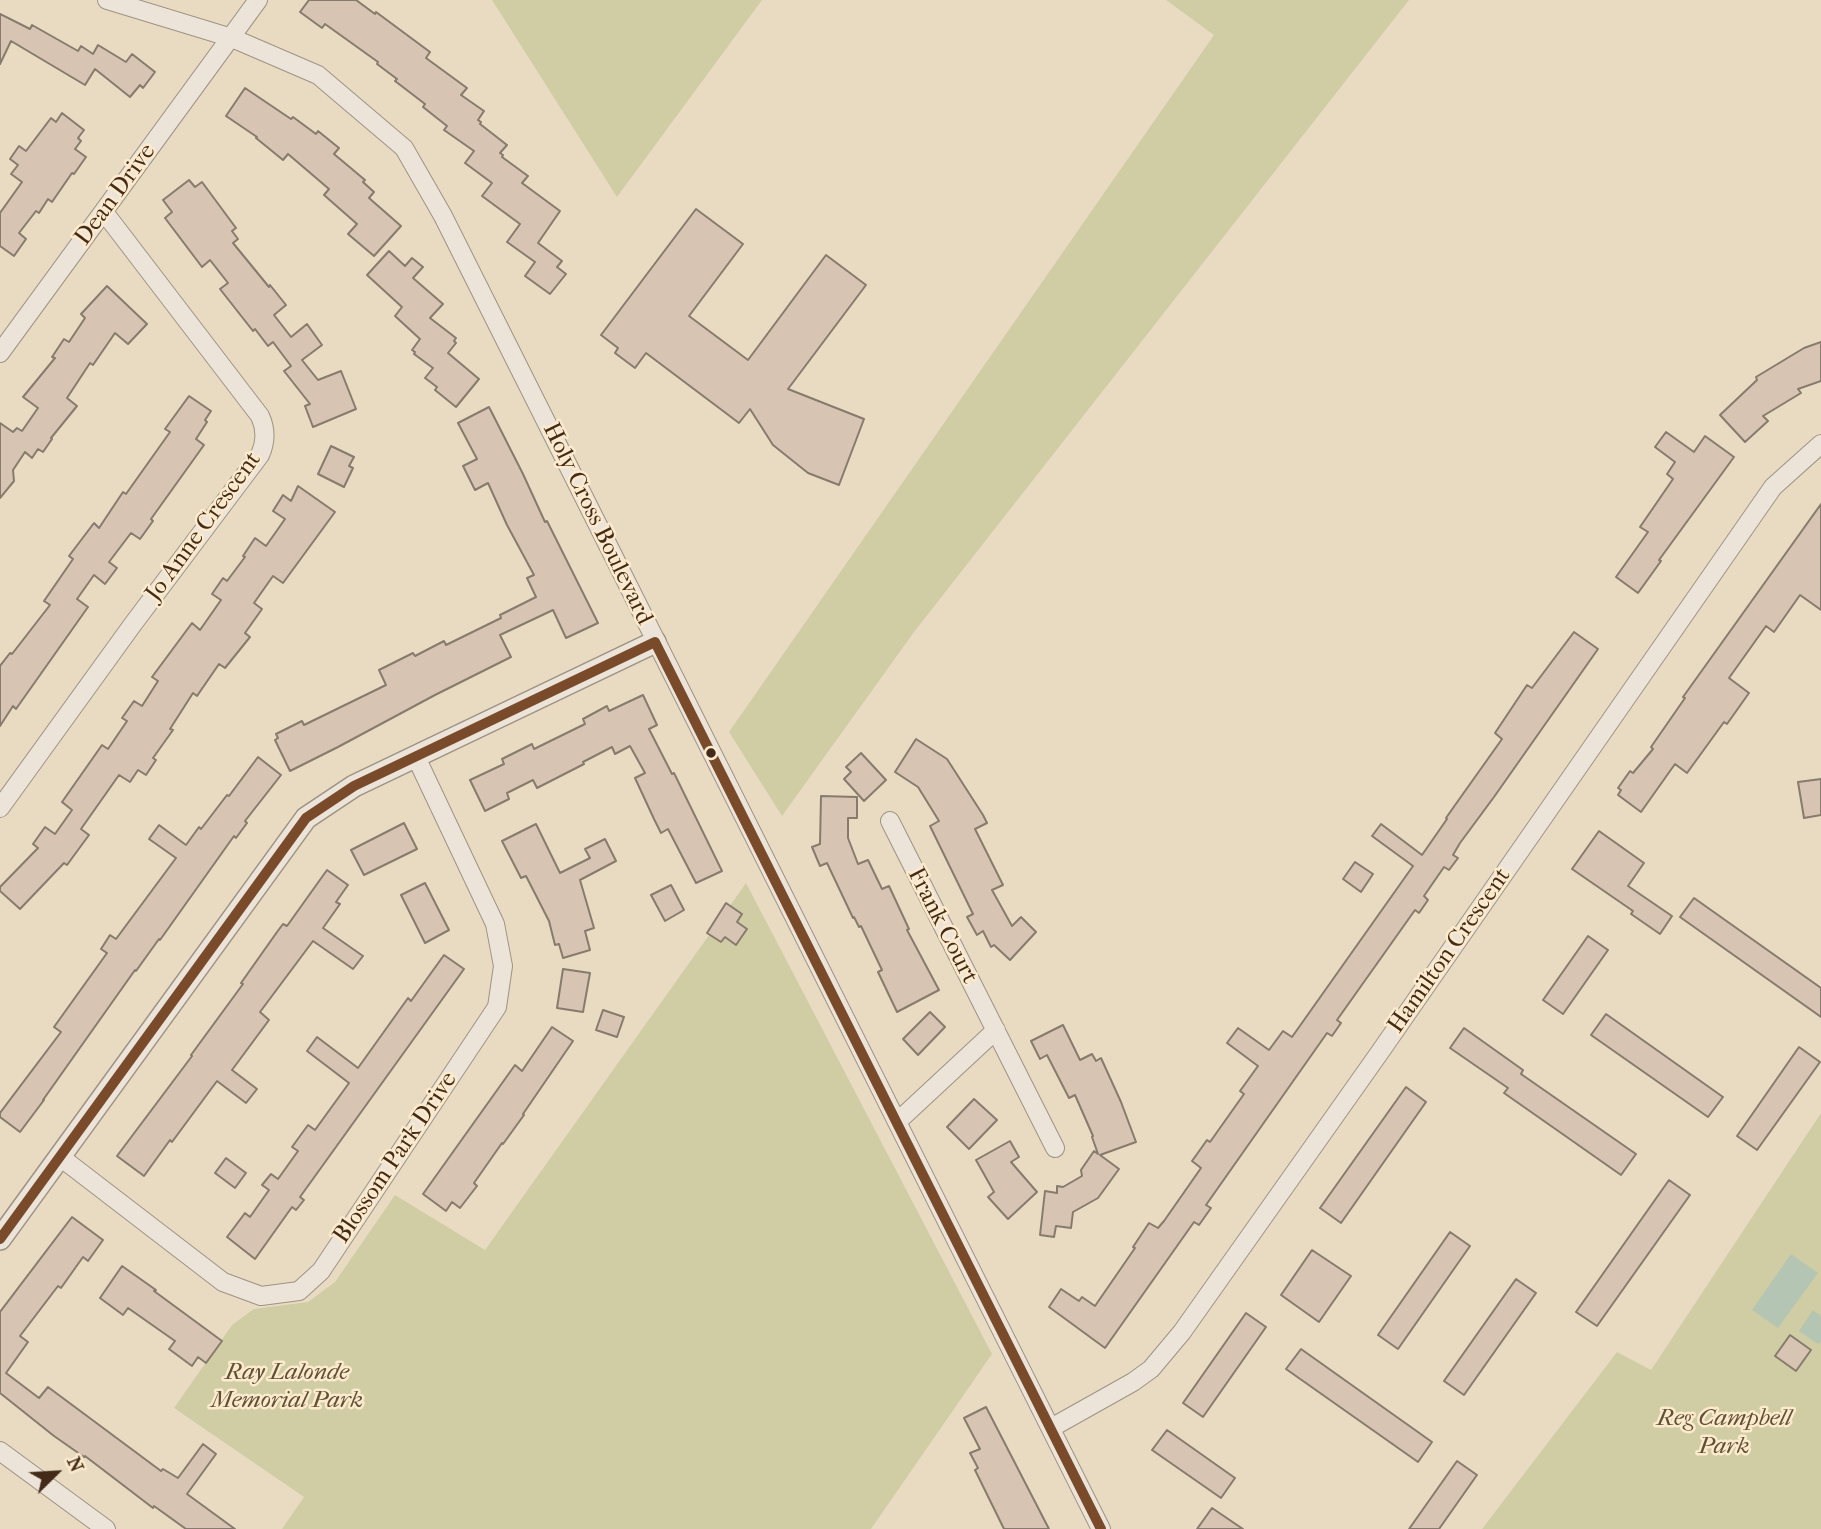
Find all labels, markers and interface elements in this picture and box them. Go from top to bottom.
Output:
street label: Dean Drive [69,138,163,252]
street label: Holy Cross Boulevard [536,418,658,630]
street label: Jo Anne Crescent [140,447,268,607]
unlabelled marker [704,746,718,760]
street label: Frank Court [901,863,983,989]
street label: Hamilton Crescent [1382,863,1518,1039]
street label: Blossom Park Drive [328,1067,464,1249]
park label: Ray Lalonde Memorial Park [211,1359,363,1415]
park label: Reg Campbell Park [1657,1405,1791,1461]
north arrow [21,1438,91,1508]
text: N [62,1453,88,1476]

